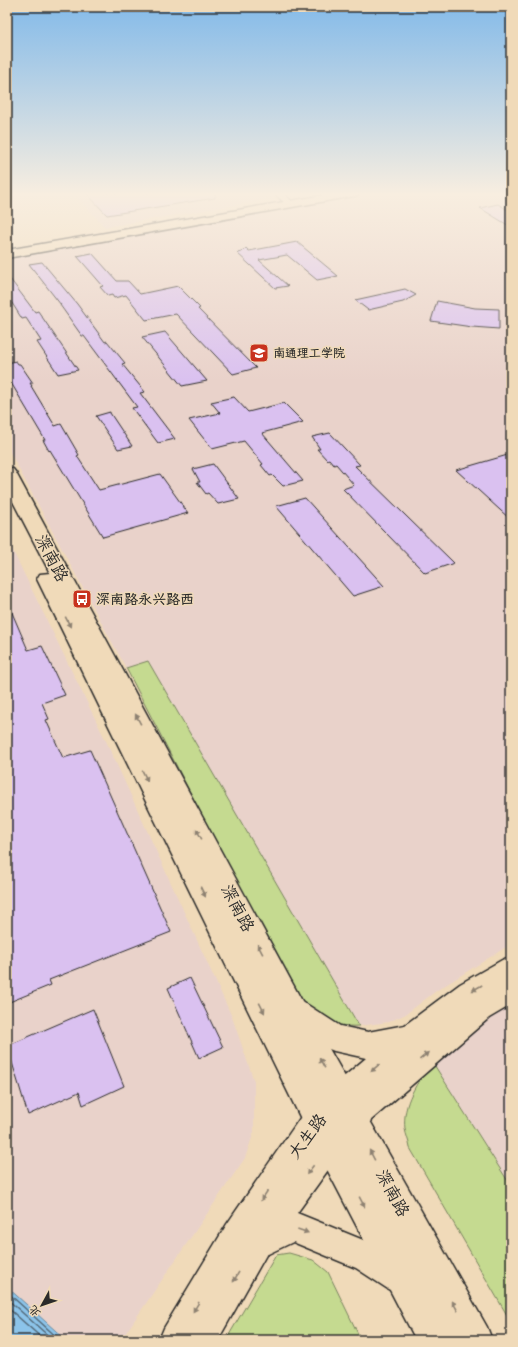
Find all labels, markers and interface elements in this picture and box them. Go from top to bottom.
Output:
school or university icon: 南通理工学院 [248,342,270,364]
place label: 南通理工学院 [273,346,345,362]
street label: 深南路 [29,531,73,586]
bus stop icon: 深南路永兴路西 [71,588,93,610]
place label: 深南路永兴路西 [96,591,194,609]
one-way arrow [65,616,71,628]
one-way arrow [134,713,141,725]
one-way arrow [142,770,148,782]
one-way arrow [195,828,202,840]
street label: 深南路 [215,881,259,936]
one-way arrow [200,886,207,898]
one-way arrow [256,943,263,955]
one-way arrow [471,984,483,991]
one-way arrow [258,1003,265,1014]
one-way arrow [419,1051,429,1060]
one-way arrow [318,1057,325,1069]
one-way arrow [370,1063,380,1072]
street label: 大生路 [284,1110,332,1164]
one-way arrow [369,1150,375,1161]
one-way arrow [306,1164,314,1175]
street label: 深南路 [370,1166,414,1221]
one-way arrow [260,1191,268,1202]
one-way arrow [359,1196,365,1207]
one-way arrow [298,1228,310,1234]
one-way arrow [233,1271,240,1283]
north arrow [22,1285,62,1325]
one-way arrow [452,1300,459,1312]
one-way arrow [192,1301,199,1313]
text: 北 [26,1302,44,1319]

